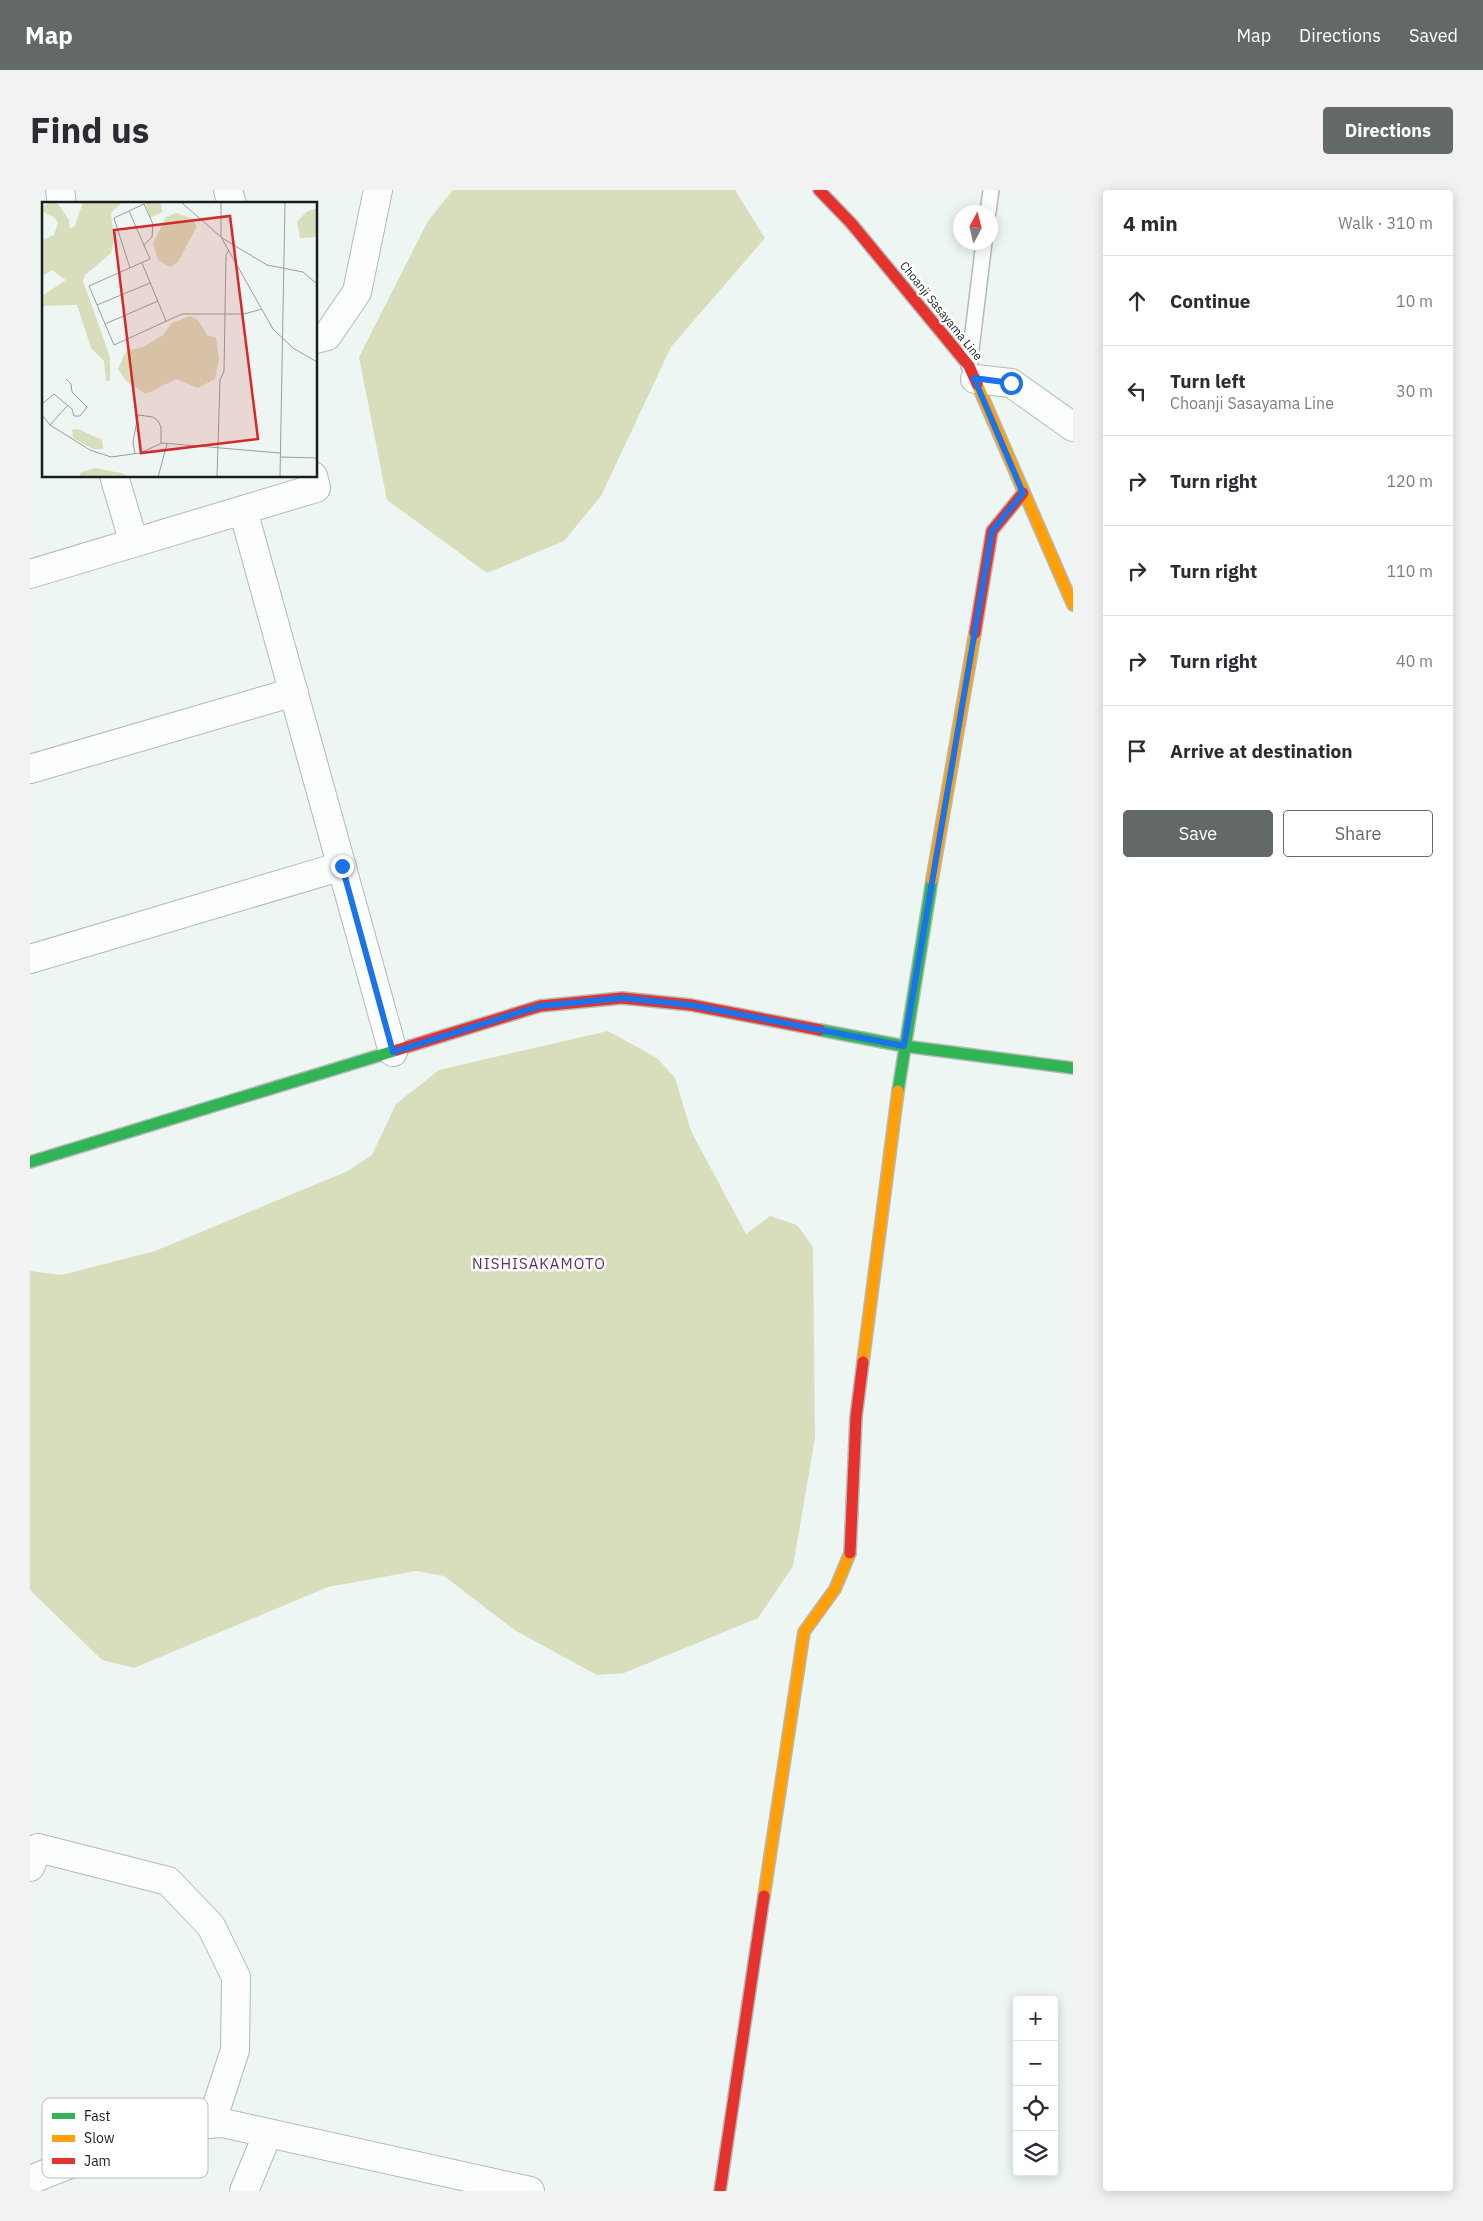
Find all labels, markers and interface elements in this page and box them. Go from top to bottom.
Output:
text: Map [25,19,73,51]
text: Map [1236,24,1271,47]
text: Directions [1299,24,1381,47]
text: Saved [1409,24,1458,47]
text: Find us [30,107,149,153]
button: Directions [1323,107,1453,154]
inset map [42,202,318,478]
north arrow [953,205,998,250]
text: 4 min [1123,209,1178,237]
text: Walk · 310 m [1338,213,1433,233]
street label: Choanji Sasayama Line [897,258,986,364]
icon: ahead [1123,287,1151,315]
text: Continue [1170,289,1250,313]
text: 10 m [1396,291,1433,311]
text: Turn left [1170,369,1246,393]
route start [1000,372,1023,395]
icon: left [1123,377,1151,405]
text: 30 m [1396,381,1433,401]
text: Choanji Sasayama Line [1170,393,1334,413]
icon: right [1123,467,1151,495]
text: Turn right [1170,469,1257,493]
text: 120 m [1386,471,1433,491]
icon: right [1123,557,1151,585]
text: Turn right [1170,559,1257,583]
text: 110 m [1386,561,1433,581]
icon: right [1123,647,1151,675]
text: Turn right [1170,649,1257,673]
text: 40 m [1396,651,1433,671]
icon: arrive [1123,737,1151,765]
text: Arrive at destination [1170,739,1353,763]
button: Save [1123,810,1273,857]
button: Share [1283,810,1433,857]
route end [331,855,354,878]
district label: NISHISAKAMOTO [472,1254,606,1273]
map controls [1013,1996,1058,2176]
button: + [1013,1996,1058,2041]
button: − [1013,2041,1058,2086]
button: locate [1013,2086,1058,2131]
legend [42,2098,208,2178]
text: Fast [84,2107,110,2125]
text: Slow [84,2129,115,2147]
button: layers [1013,2131,1058,2176]
text: Jam [84,2152,111,2170]

